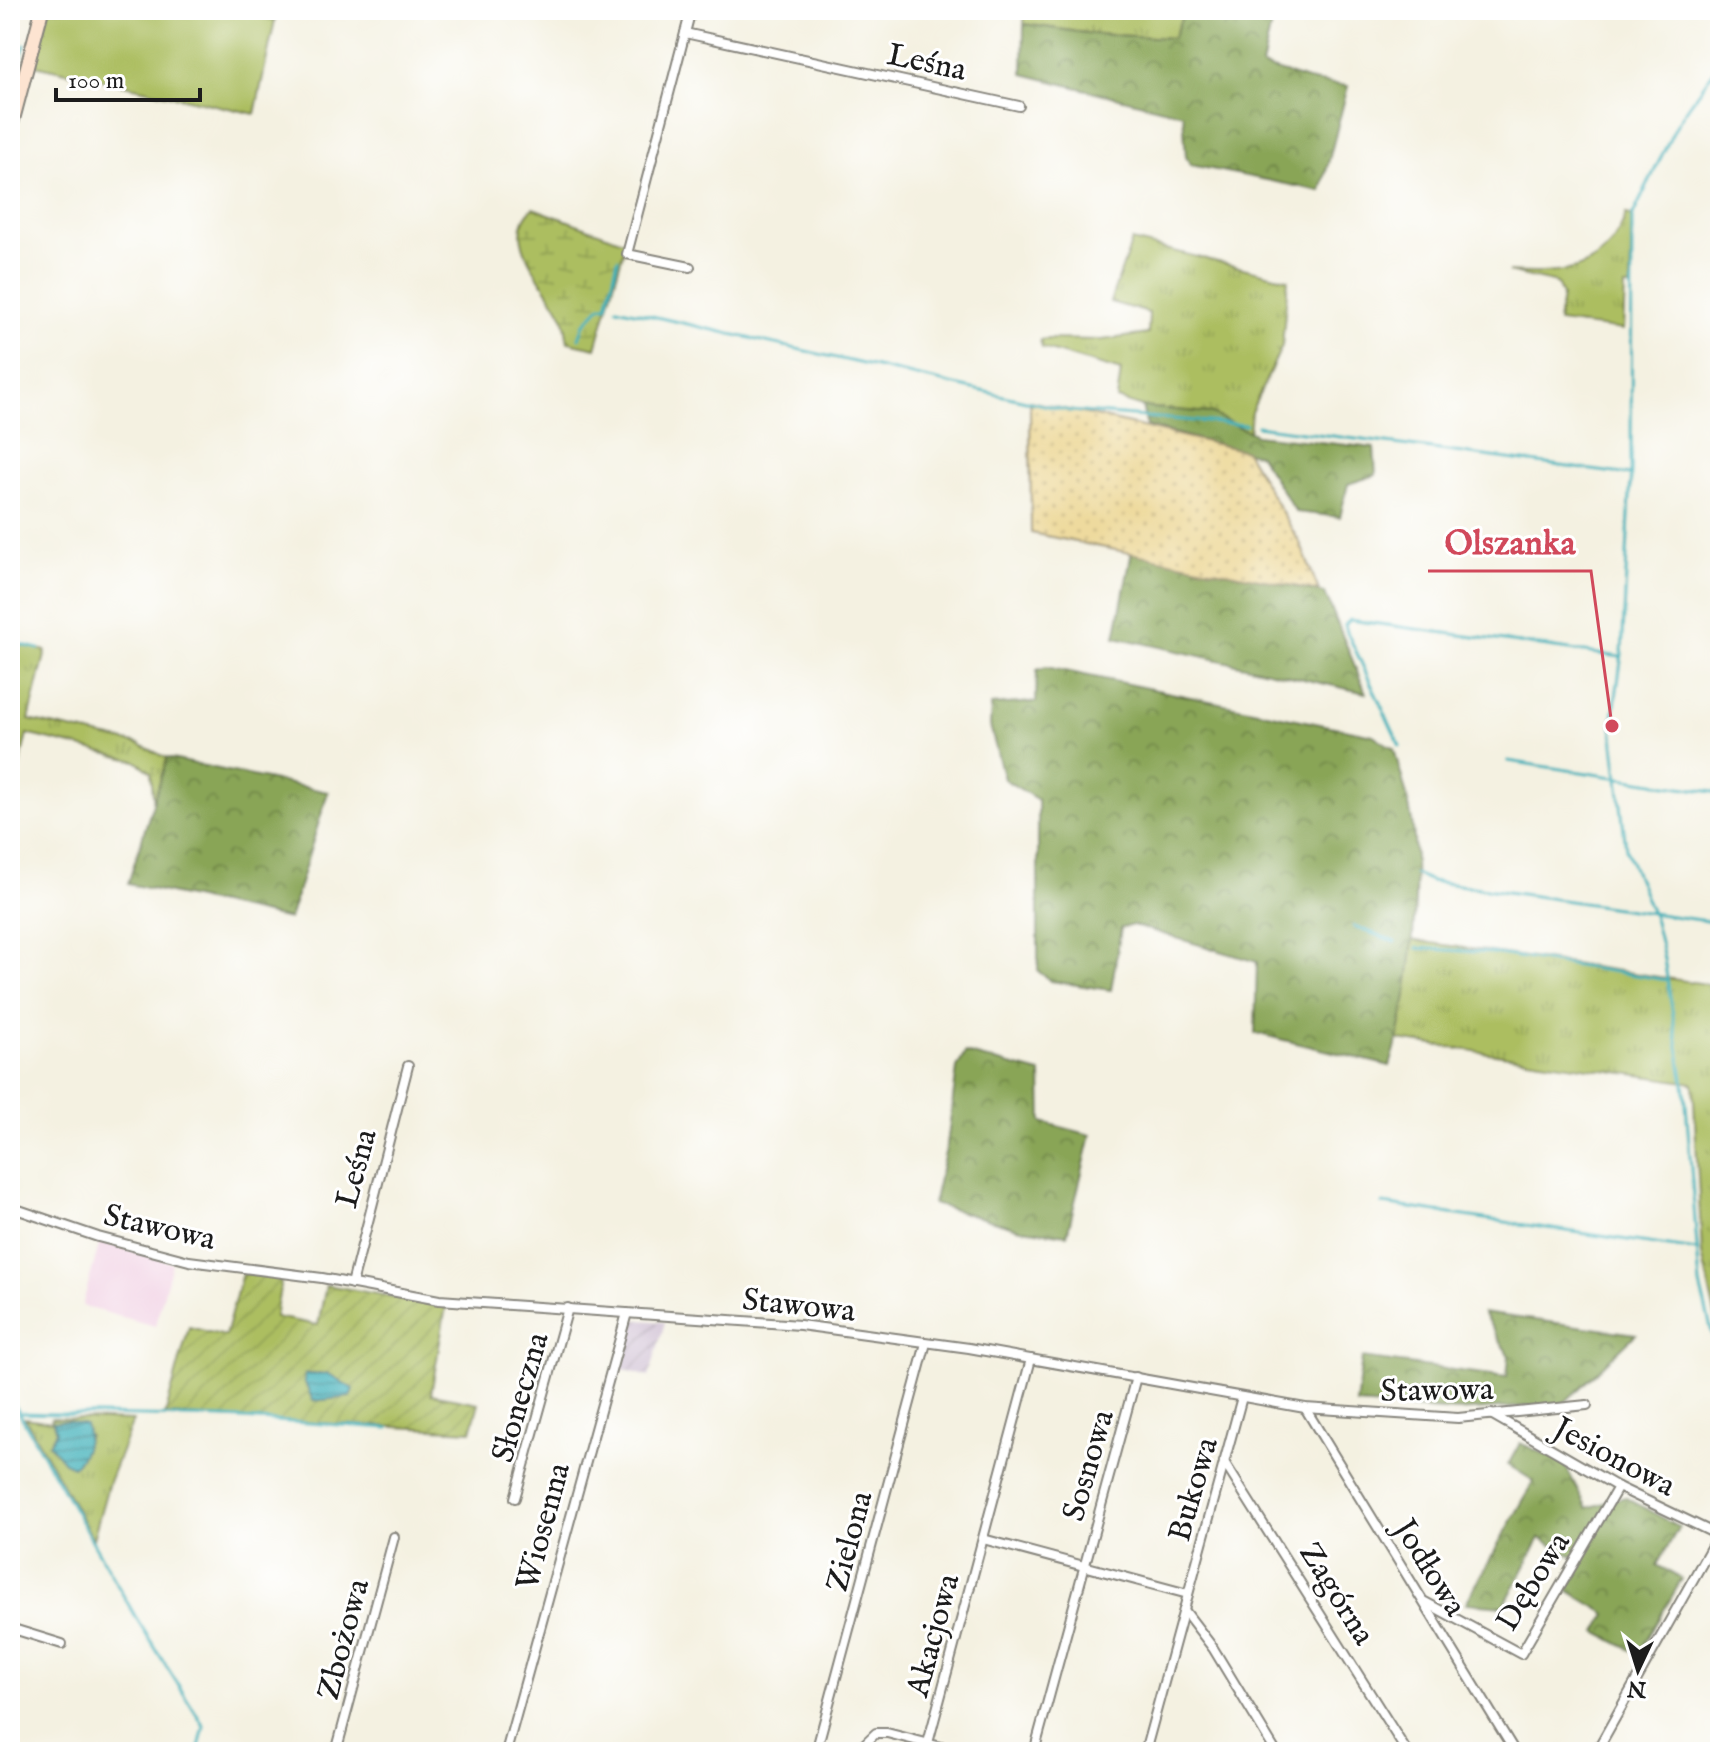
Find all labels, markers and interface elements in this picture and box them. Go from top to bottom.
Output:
street label: Leśna [883,35,970,92]
scale bar [56,52,200,102]
text: 100 m [68,66,124,97]
callout: Olszanka [1428,513,1591,571]
text: Olszanka [1445,523,1577,566]
street label: Leśna [327,1125,388,1213]
street label: Stawowa [100,1196,219,1261]
street label: Stawowa [740,1280,857,1333]
street label: Słoneczna [483,1328,560,1467]
street label: Stawowa [1380,1370,1494,1413]
street label: Sosnowa [1054,1405,1125,1526]
street label: Jesionowa [1543,1408,1682,1508]
street label: Bukowa [1160,1433,1229,1546]
street label: Wiosenna [508,1458,581,1595]
street label: Zielona [817,1487,883,1596]
street label: Jodłowa [1382,1510,1475,1625]
street label: Dębowa [1488,1525,1581,1640]
street label: Zagórna [1288,1535,1383,1653]
street label: Akacjowa [898,1569,971,1703]
street label: Zbożowa [309,1575,380,1705]
north arrow [1598,1630,1678,1710]
text: N [1626,1673,1648,1703]

